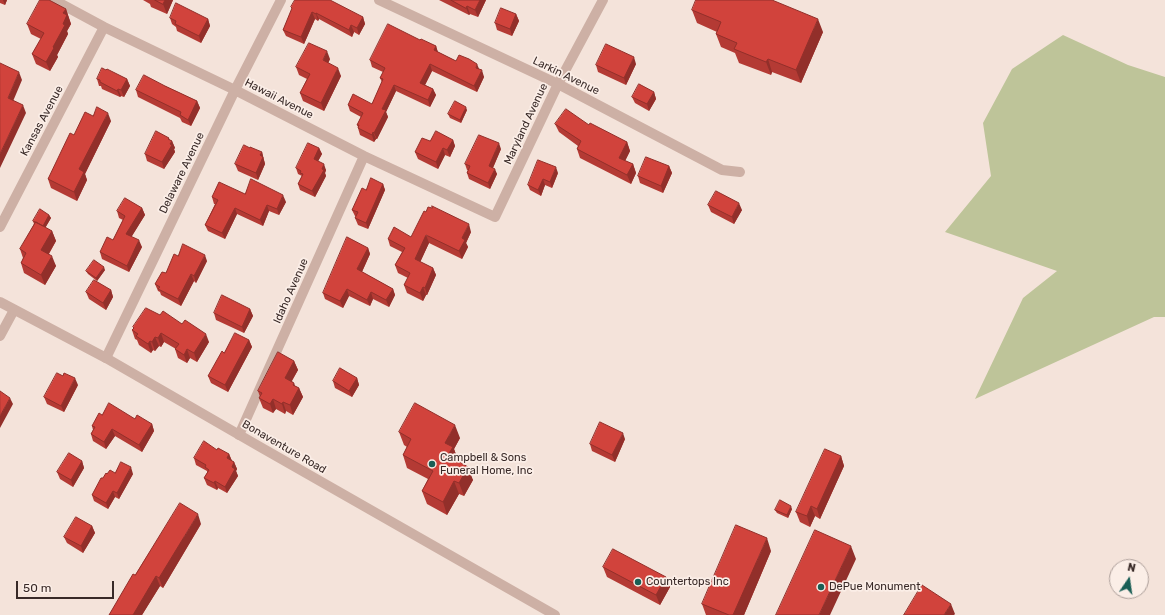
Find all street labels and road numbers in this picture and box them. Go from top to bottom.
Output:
street label: Larkin Avenue [530,54,602,98]
street label: Hawaii Avenue [243,76,315,122]
street label: Maryland Avenue [501,81,551,167]
street label: Kansas Avenue [18,84,66,158]
street label: Delaware Avenue [157,130,207,216]
street label: Idaho Avenue [271,256,311,326]
street label: Bonaventure Road [240,418,328,476]

